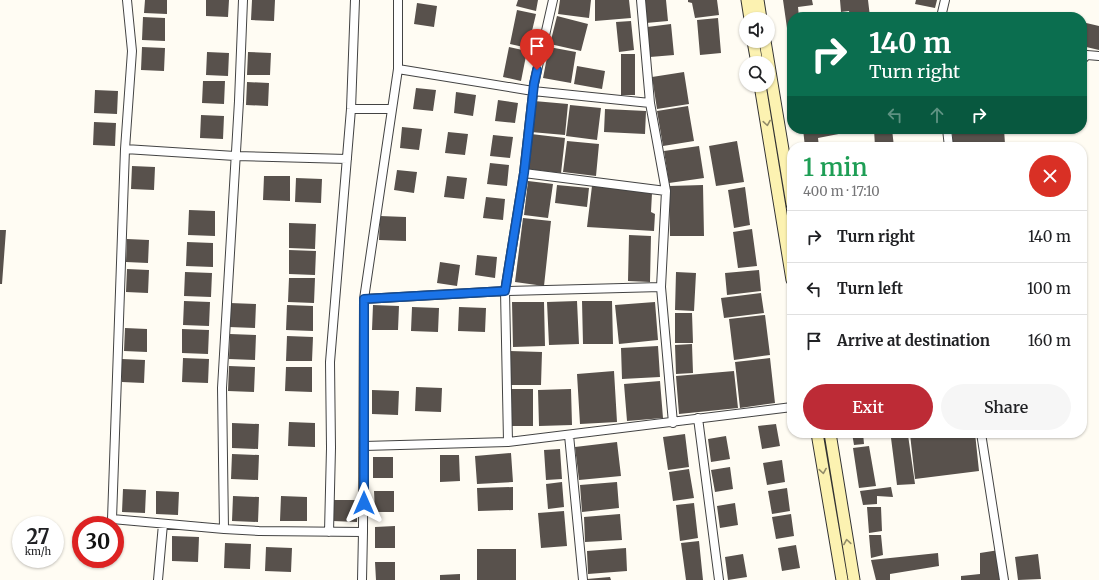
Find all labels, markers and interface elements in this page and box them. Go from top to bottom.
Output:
map controls [739,12,775,92]
button: sound [739,12,775,48]
text: 140 m [869,25,951,61]
icon: right [803,28,855,80]
pin [520,29,554,70]
icon: arrive [526,35,548,57]
button: search [739,56,775,92]
text: Turn right [869,60,960,83]
icon: left [884,104,906,126]
icon: ahead [926,104,948,126]
icon: right [968,104,990,126]
one-way arrow [762,120,771,127]
text: 1 min [803,152,868,183]
button: close [1029,155,1071,197]
text: 400 m · 17:10 [803,183,880,200]
icon: right [803,226,825,248]
text: Turn right [837,227,915,246]
text: 140 m [1028,227,1071,246]
icon: left [803,278,825,300]
text: Turn left [837,279,903,298]
text: 100 m [1027,279,1071,298]
icon: arrive [803,330,825,352]
text: Arrive at destination [837,331,990,350]
text: 160 m [1028,331,1071,350]
button: Exit [803,384,933,430]
button: Share [941,384,1071,430]
one-way arrow [819,468,827,475]
position arrow [343,482,385,524]
speed limit sign: 30 [72,516,124,568]
text: 27 [26,524,50,549]
one-way arrow [843,538,852,545]
text: km/h [25,545,51,558]

